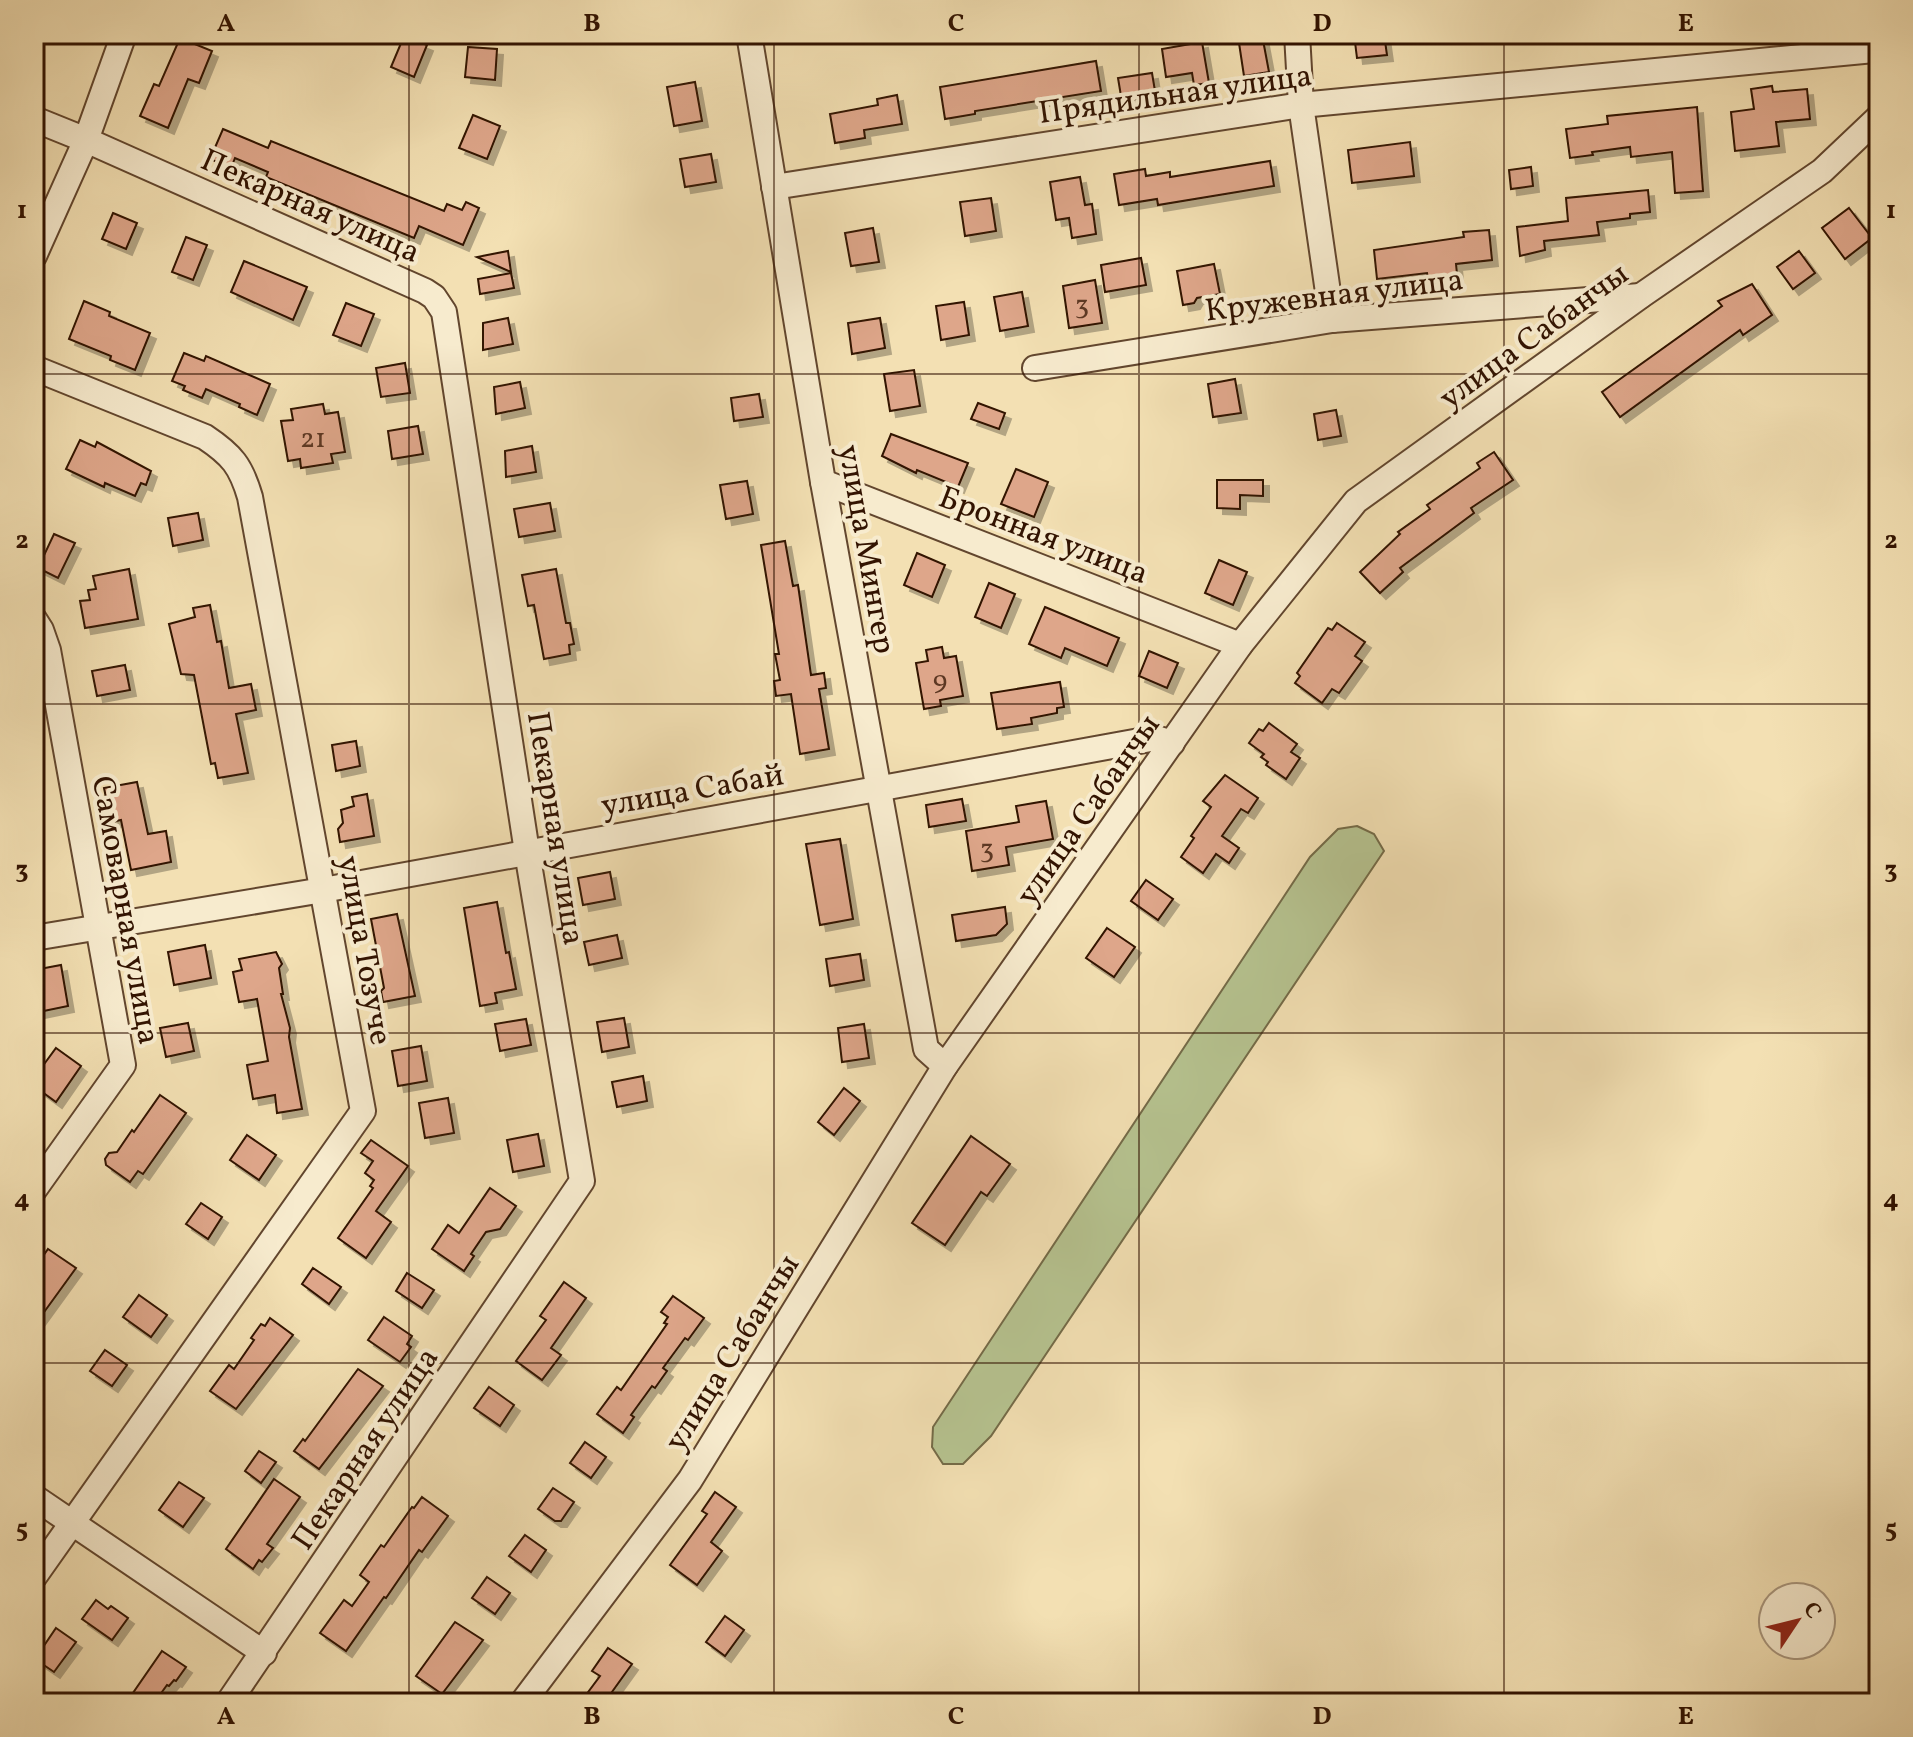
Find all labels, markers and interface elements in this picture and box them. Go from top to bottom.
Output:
text: A [217,6,236,42]
text: B [583,6,601,42]
text: C [948,6,964,42]
text: D [1312,6,1332,42]
text: E [1678,6,1694,42]
street label: Прядильная улица [1036,55,1315,137]
street label: Пекарная улица [193,140,426,276]
text: 1 [17,193,27,229]
text: 1 [1886,193,1896,229]
street label: улица Сабанчы [1431,254,1638,421]
street label: Кружевная улица [1203,259,1466,335]
house number: 3 [1075,287,1089,326]
house number: 21 [300,420,326,459]
street label: улица Мингер [825,442,905,657]
street label: Бронная улица [932,477,1154,597]
text: 2 [15,523,29,559]
text: 2 [1884,523,1898,559]
house number: 9 [933,662,947,701]
street label: улица Сабанчы [1007,706,1172,915]
street label: Пекарная улица [514,709,594,948]
street label: улица Сабай [598,754,787,830]
street label: Самоварная улица [79,773,169,1048]
house number: 3 [980,831,994,870]
text: 3 [15,853,29,889]
street label: улица Тозуче [325,853,401,1049]
text: 3 [1884,853,1898,889]
text: 4 [14,1182,30,1218]
text: 4 [1883,1182,1899,1218]
street label: улица Сабанчы [655,1247,812,1460]
street label: Пекарная улица [282,1340,451,1560]
text: 5 [16,1512,28,1548]
text: 5 [1885,1512,1897,1548]
north arrow [1757,1581,1837,1661]
text: С [1795,1596,1828,1626]
text: A [217,1699,236,1735]
text: B [583,1699,601,1735]
text: C [948,1699,964,1735]
text: D [1312,1699,1332,1735]
text: E [1678,1699,1694,1735]

